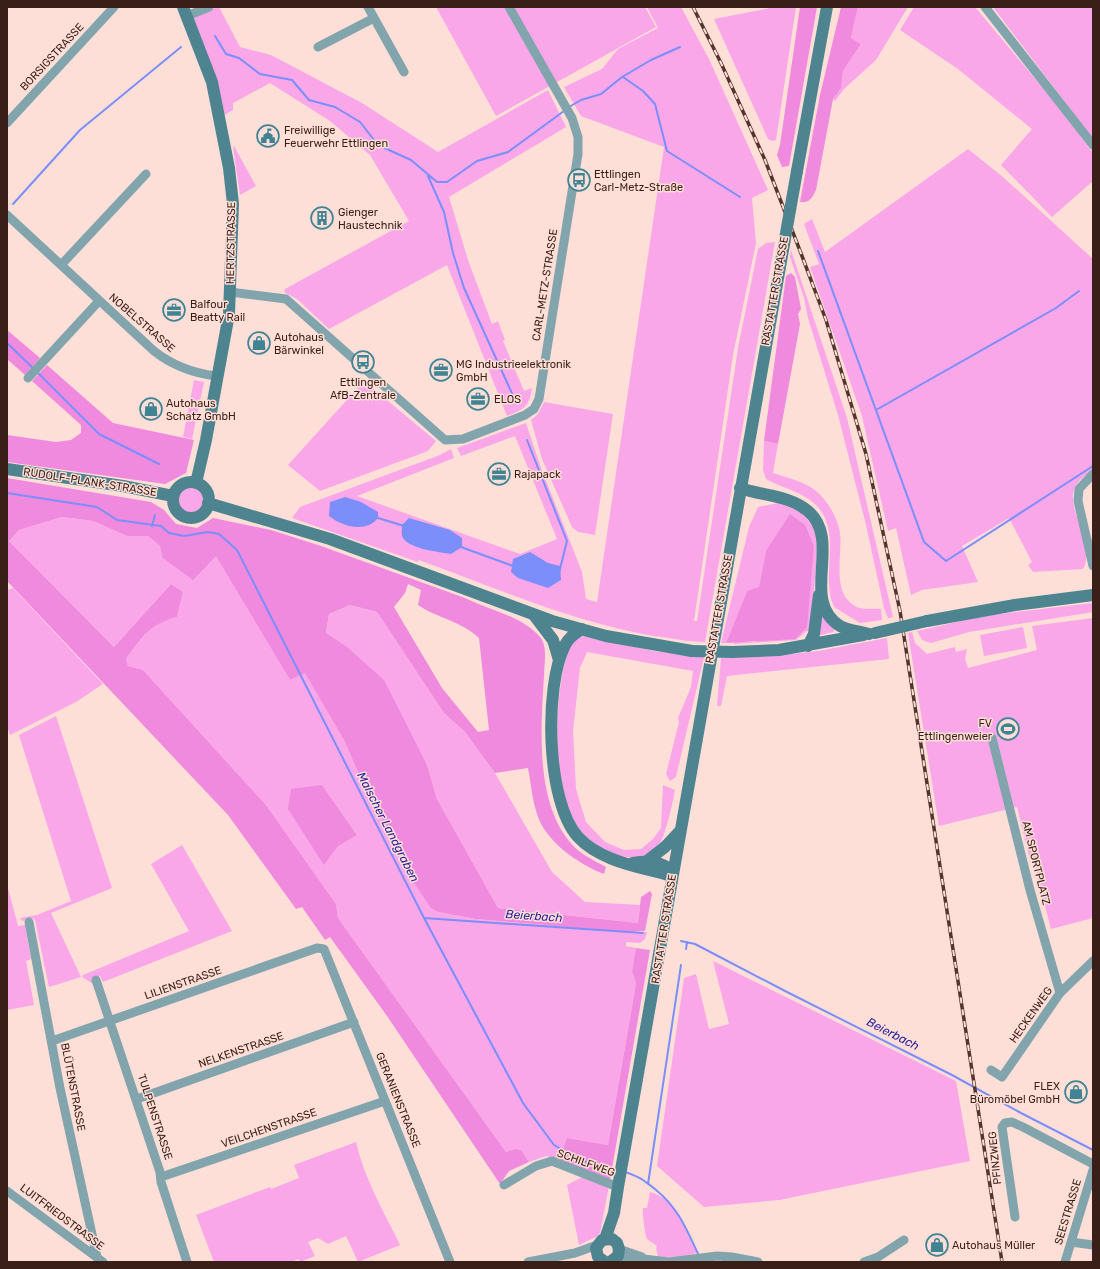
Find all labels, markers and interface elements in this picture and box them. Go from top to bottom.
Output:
street label: BORSIGSTRASSE [17,20,87,93]
public building icon: Freiwillige Feuerwehr Ettlingen [255,123,281,149]
place label: Freiwillige Feuerwehr Ettlingen [284,124,388,150]
bus stop icon: Ettlingen Carl-Metz-Straße [566,167,592,193]
place label: Ettlingen Carl-Metz-Straße [594,168,683,194]
street label: HERTZSTRASSE [224,201,238,284]
building icon: Gienger Haustechnik [309,205,335,231]
place label: Gienger Haustechnik [338,206,403,232]
street label: CARL-METZ-STRASSE [530,228,560,342]
street label: RASTATTER STRASSE [759,235,791,347]
street label: NOBELSTRASSE [106,291,178,355]
office icon: Balfour Beatty Rail [161,297,187,323]
place label: Balfour Beatty Rail [190,298,245,324]
shop icon: Autohaus Bärwinkel [246,330,272,356]
place label: Autohaus Bärwinkel [274,331,324,357]
bus stop icon: Ettlingen AfB-Zentrale [350,349,376,375]
office icon: MG Industrieelektronik GmbH [428,357,454,383]
place label: MG Industrieelektronik GmbH [456,358,571,384]
place label: Ettlingen AfB-Zentrale [330,376,396,402]
office icon: ELOS [465,386,491,412]
place label: ELOS [494,393,521,406]
shop icon: Autohaus Schatz GmbH [138,396,164,422]
place label: Autohaus Schatz GmbH [166,397,236,423]
office icon: Rajapack [486,461,512,487]
street label: RUDOLF-PLANK-STRASSE [22,465,158,499]
place label: Rajapack [514,468,561,481]
street label: RASTATTER STRASSE [703,553,735,665]
sports icon: FV Ettlingenweier [995,716,1021,742]
place label: FV Ettlingenweier [918,717,993,743]
water label: Malscher Landgraben [354,770,422,884]
street label: AM SPORTPLATZ [1019,820,1053,907]
street label: RASTATTER STRASSE [649,873,679,985]
water label: Beierbach [505,907,563,925]
street label: LILIENSTRASSE [143,964,224,1002]
street label: HECKENWEG [1007,984,1055,1046]
water label: Beierbach [864,1015,922,1053]
street label: NELKENSTRASSE [197,1029,286,1071]
street label: BLÜTENSTRASSE [58,1042,88,1133]
street label: GERANIENSTRASSE [373,1050,423,1150]
street label: TULPENSTRASSE [135,1072,175,1162]
shop icon: FLEX Büromöbel GmbH [1063,1079,1089,1105]
place label: FLEX Büromöbel GmbH [970,1080,1060,1106]
street label: VEILCHENSTRASSE [219,1105,319,1150]
street label: PFINZWEG [986,1131,1004,1185]
street label: SCHILFWEG [555,1147,617,1179]
street label: SEESTRASSE [1052,1177,1084,1246]
street label: LUITFRIEDSTRASSE [17,1181,107,1253]
shop icon: Autohaus Müller [924,1232,950,1258]
place label: Autohaus Müller [952,1239,1036,1252]

